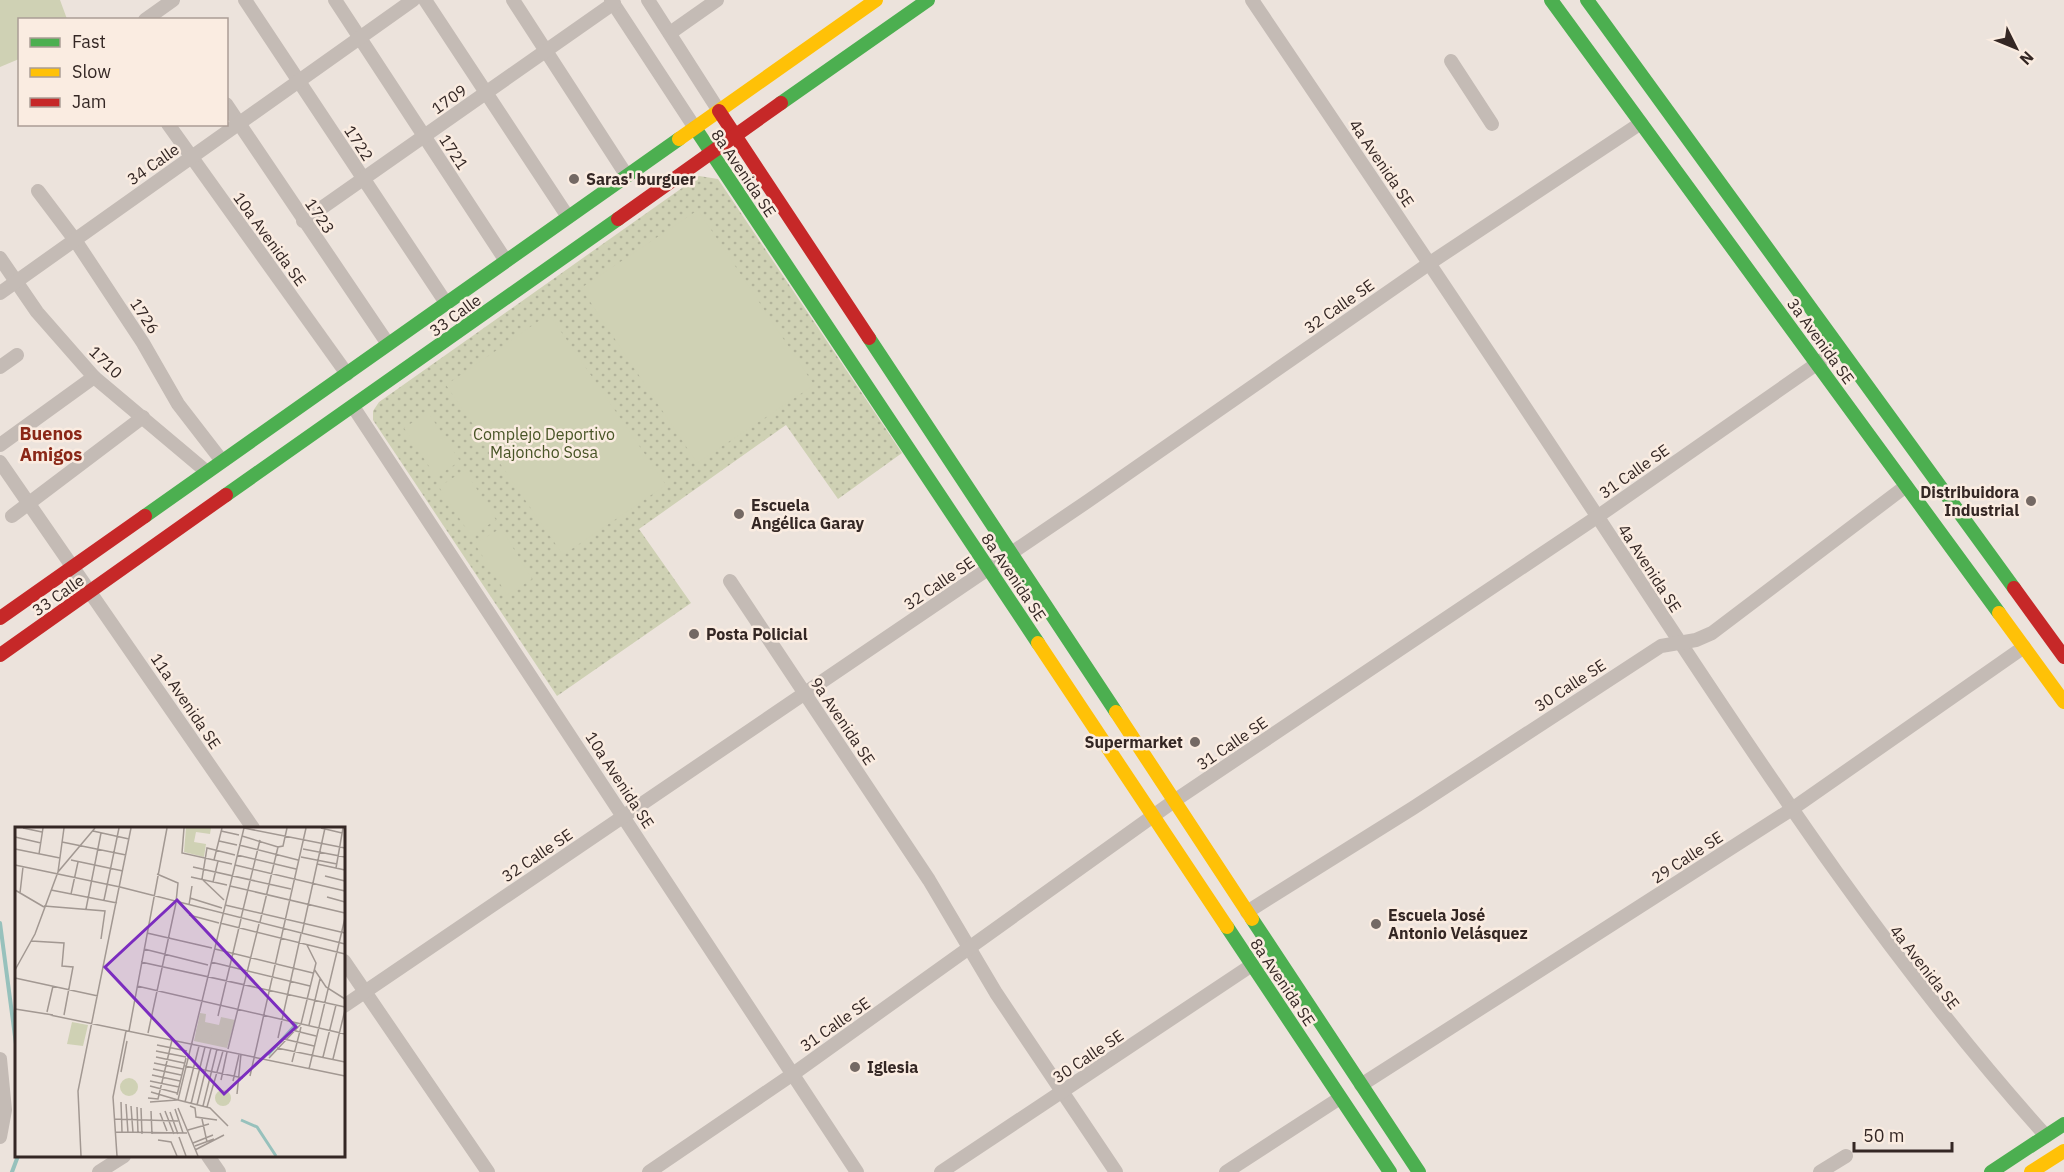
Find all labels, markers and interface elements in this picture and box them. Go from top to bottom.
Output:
legend [18,18,228,126]
north arrow [1986,18,2046,78]
text: Fast [72,30,106,53]
text: N [2016,47,2038,69]
text: Slow [72,60,111,83]
street label: 1709 [428,80,470,118]
text: Jam [72,90,107,113]
street label: 4a Avenida SE [1345,115,1419,211]
street label: 1722 [340,121,378,165]
street label: 8a Avenida SE [707,125,781,221]
street label: 1721 [435,130,473,174]
street label: 34 Calle [123,139,183,189]
place label: Saras' burguer [586,169,696,189]
marker: Saras' burguer [567,172,581,186]
street label: 10a Avenida SE [229,188,311,290]
street label: 1723 [301,194,339,238]
street label: 32 Calle SE [1300,275,1378,337]
street label: 33 Calle [425,289,485,340]
street label: 1726 [126,294,164,338]
street label: 3a Avenida SE [1783,294,1859,388]
street label: 1710 [85,341,127,383]
district label: Buenos Amigos [20,422,82,466]
park label: Complejo Deportivo Majoncho Sosa [473,424,615,462]
street label: 31 Calle SE [1595,440,1673,502]
place label: Distribuidora Industrial [1920,482,2019,520]
marker: Distribuidora Industrial [2024,494,2038,508]
place label: Escuela Angélica Garay [751,495,865,533]
marker: Escuela Angélica Garay [732,507,746,521]
street label: 4a Avenida SE [1614,520,1686,616]
street label: 8a Avenida SE [977,529,1051,625]
street label: 32 Calle SE [900,552,978,614]
street label: 33 Calle [28,570,88,620]
place label: Posta Policial [706,624,808,644]
marker: Posta Policial [687,627,701,641]
street label: 11a Avenida SE [147,649,225,753]
street label: 30 Calle SE [1530,654,1610,716]
street label: 9a Avenida SE [806,673,880,769]
street label: 31 Calle SE [1193,712,1271,774]
street label: 10a Avenida SE [581,728,659,832]
place label: Supermarket [1085,732,1183,752]
marker: Supermarket [1188,735,1202,749]
street label: 32 Calle SE [498,824,576,886]
street label: 29 Calle SE [1647,826,1727,888]
inset map [15,827,345,1157]
place label: Escuela José Antonio Velásquez [1388,905,1528,943]
marker: Escuela José Antonio Velásquez [1369,917,1383,931]
street label: 4a Avenida SE [1886,921,1964,1013]
street label: 8a Avenida SE [1246,934,1320,1030]
street label: 31 Calle SE [796,993,874,1055]
street label: 30 Calle SE [1049,1025,1127,1087]
place label: Iglesia [867,1057,918,1077]
marker: Iglesia [848,1060,862,1074]
scale bar [1854,1115,1952,1153]
text: 50 m [1863,1124,1905,1147]

